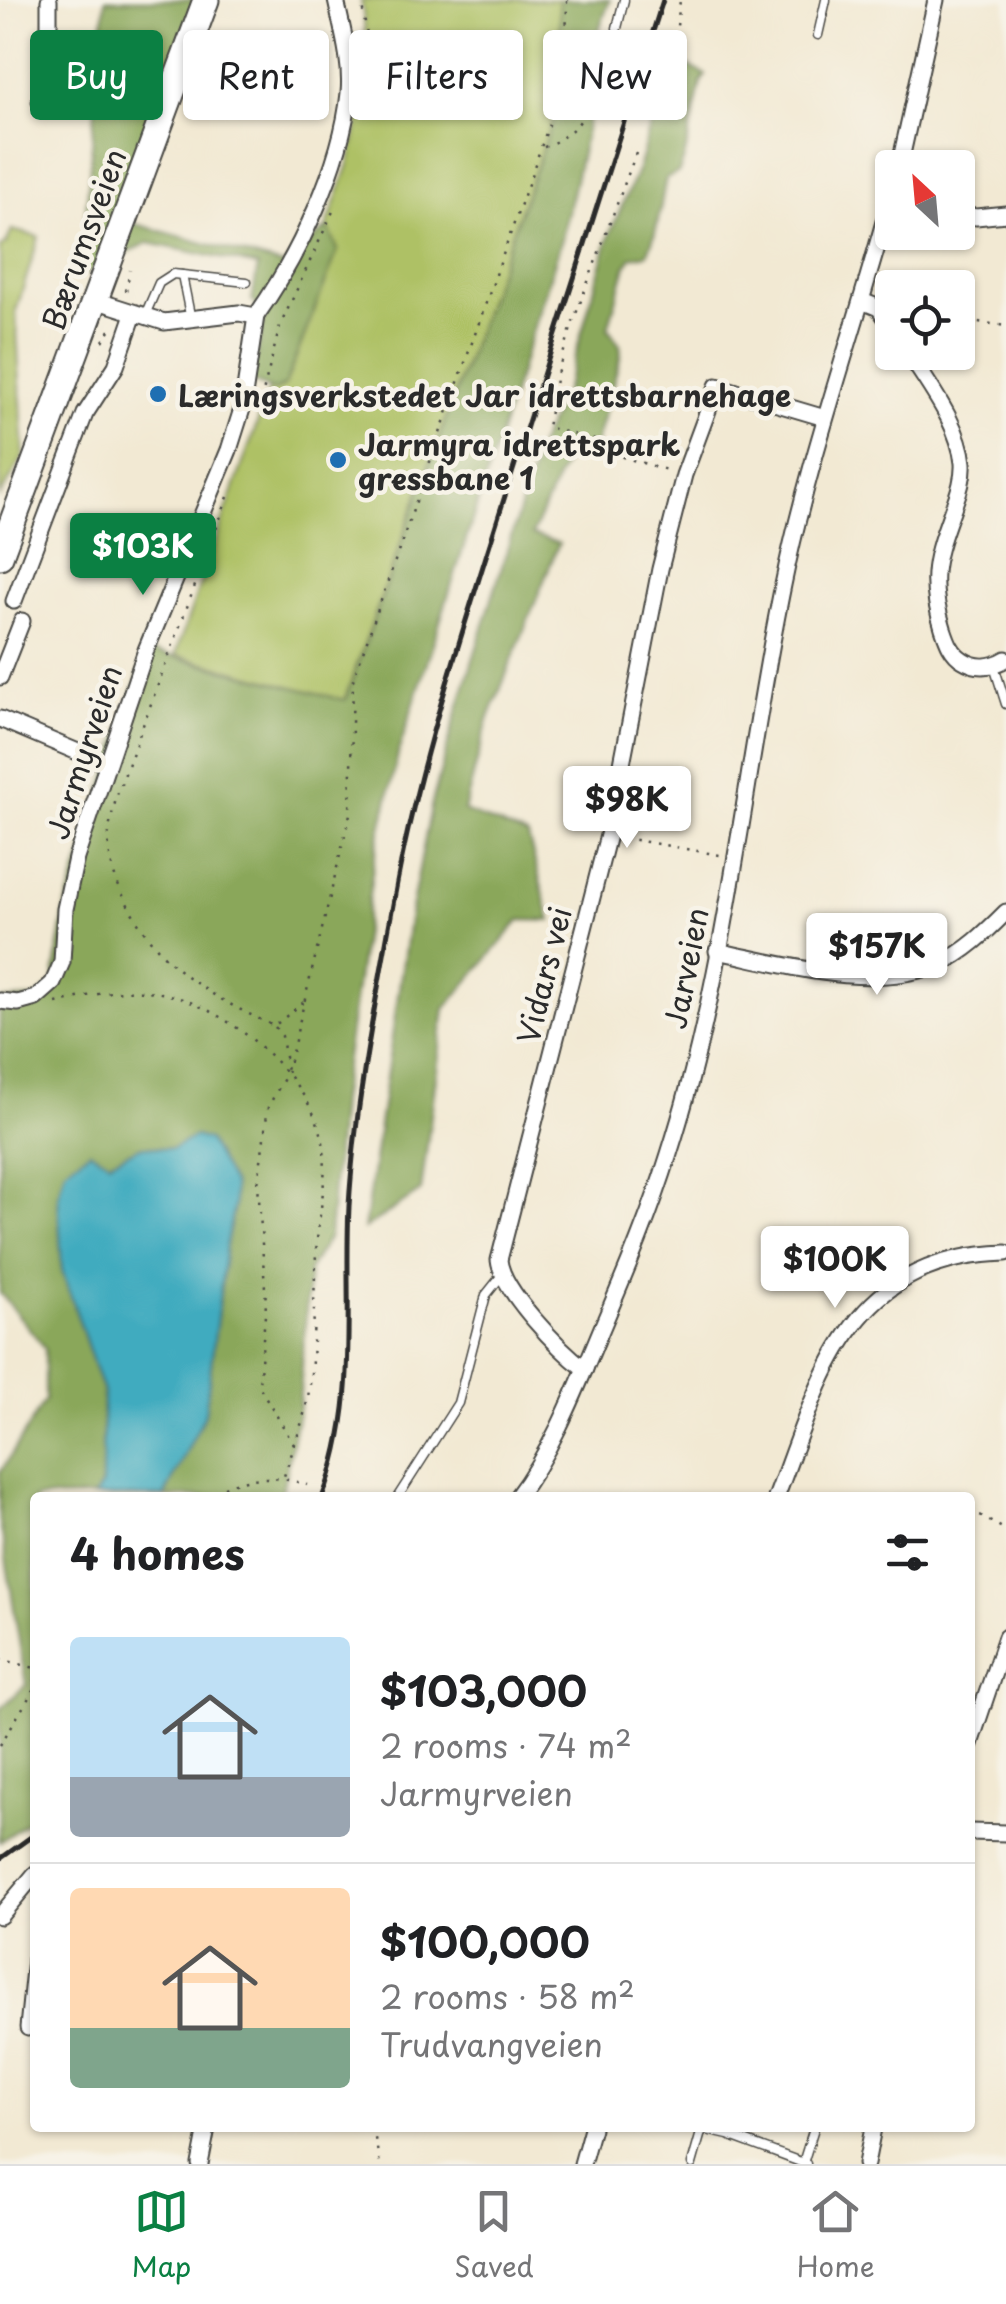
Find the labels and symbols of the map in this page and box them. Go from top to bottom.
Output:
street label: Bærumsveien [29,142,137,336]
north arrow [875,150,975,250]
place label: Læringsverkstedet Jar idrettsbarnehage [178,372,791,417]
marker: Læringsverkstedet Jar idrettsbarnehage [147,383,169,405]
place label: Jarmyra idrettspark gressbane 1 [358,421,680,500]
marker: Jarmyra idrettspark gressbane 1 [327,449,349,471]
pin: $103K [73,513,213,598]
street label: Jarmyrveien [34,659,132,845]
pin: $98K [568,766,686,851]
street label: Vidars vei [504,902,582,1048]
street label: Jarveien [651,904,719,1032]
pin: $157K [807,913,947,998]
pin: $100K [765,1226,905,1311]

